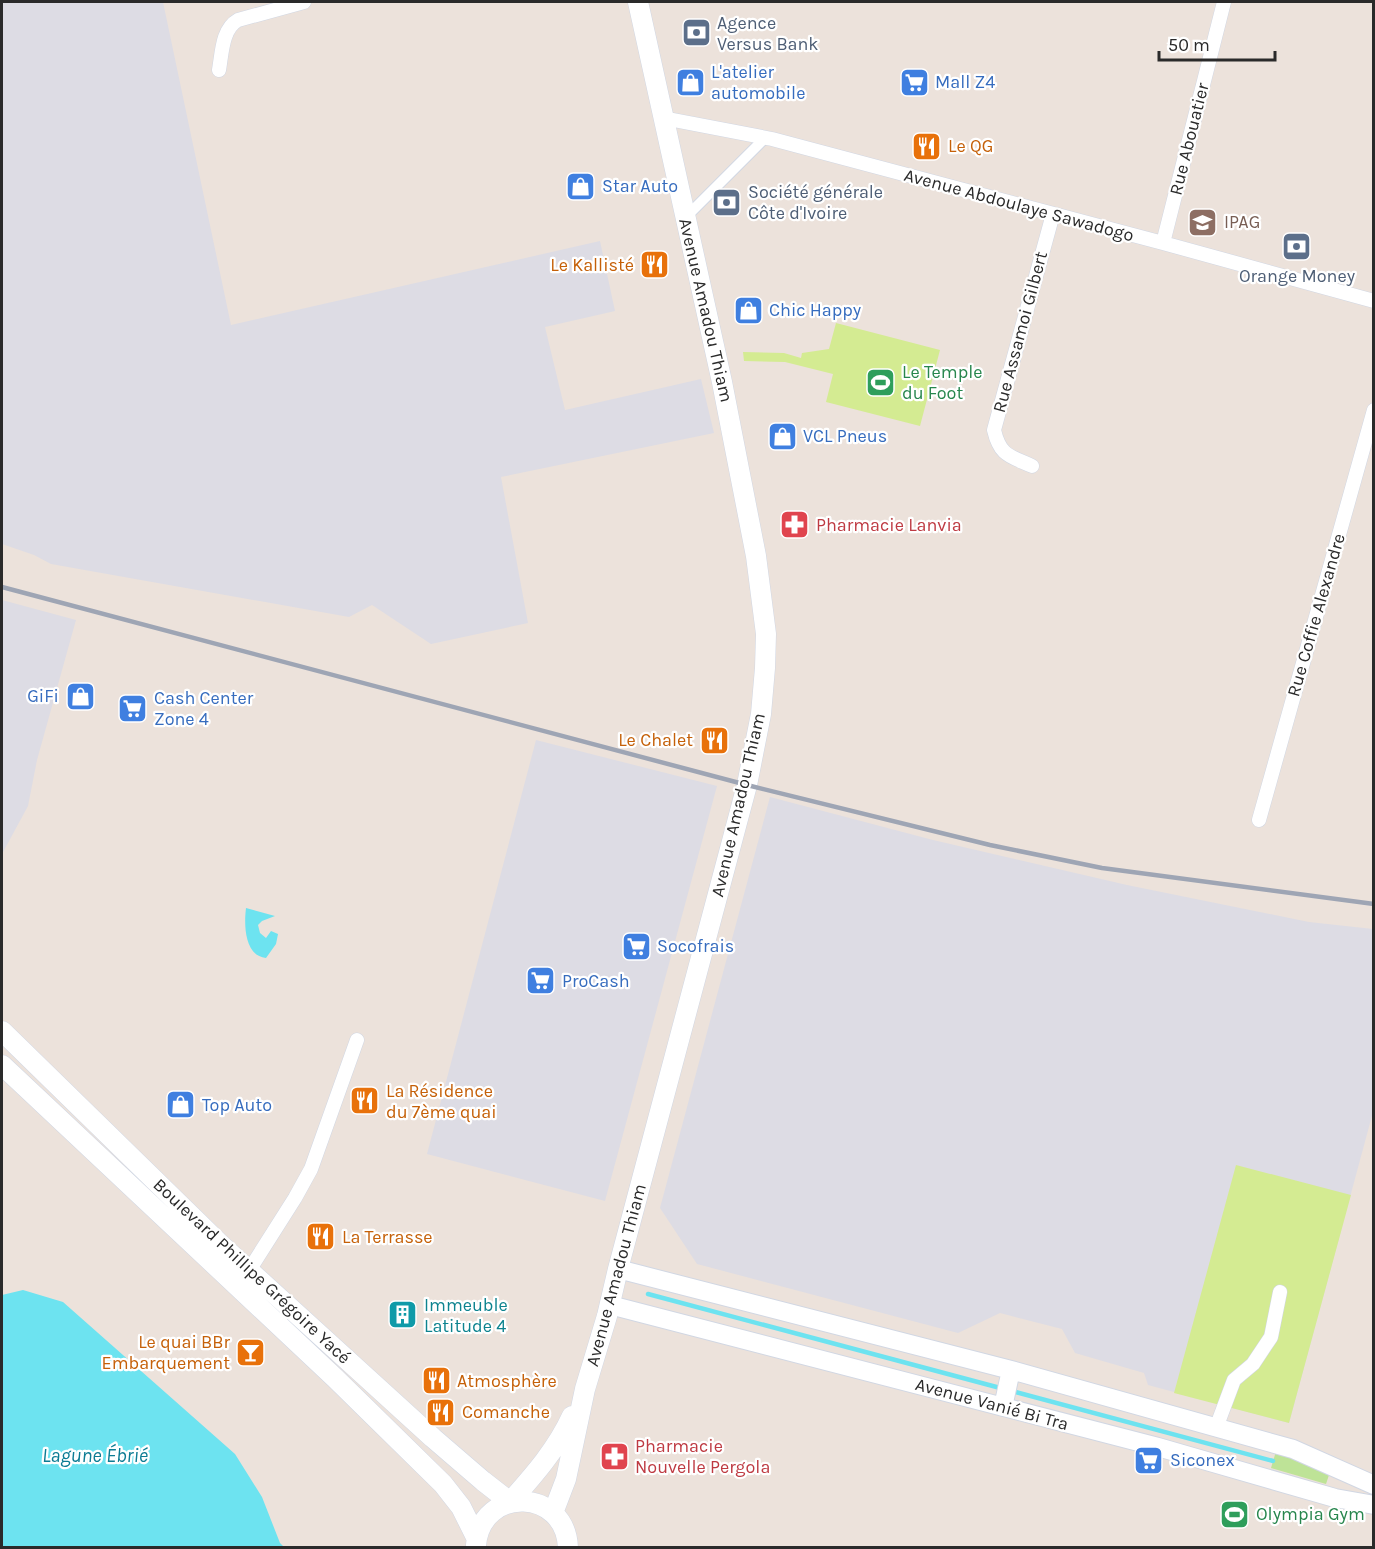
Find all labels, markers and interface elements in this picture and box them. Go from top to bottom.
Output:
place label: Agence Versus Bank [717,12,819,55]
bank icon: Agence Versus Bank [680,17,712,49]
scale bar [1159,24,1274,62]
text: 50 m [1168,34,1210,56]
place label: L'atelier automobile [711,61,805,104]
shop icon: L'atelier automobile [674,66,706,98]
supermarket icon: Mall Z4 [898,66,930,98]
place label: Mall Z4 [935,71,995,93]
street label: Rue Abouatier [1164,80,1214,197]
restaurant icon: Le QG [911,130,943,162]
place label: Le QG [948,135,993,157]
street label: Avenue Abdoulaye Sawadogo [902,164,1136,246]
shop icon: Star Auto [565,170,597,202]
place label: Star Auto [602,175,678,197]
place label: Société générale Côte d'Ivoire [748,181,883,224]
bank icon: Société générale Côte d'Ivoire [711,186,743,218]
school or university icon: IPAG [1187,206,1219,238]
place label: IPAG [1224,211,1260,233]
street label: Avenue Amadou Thiam [674,216,738,404]
bank icon: Orange Money [1281,231,1313,263]
restaurant icon: Le Kallisté [639,249,671,281]
street label: Rue Assamoi Gilbert [988,249,1052,415]
place label: Le Kallisté [550,254,634,276]
place label: Orange Money [1239,265,1356,287]
shop icon: Chic Happy [732,294,764,326]
place label: Chic Happy [769,299,862,321]
place label: Le Temple du Foot [902,361,982,404]
sports icon: Le Temple du Foot [865,366,897,398]
shop icon: VCL Pneus [766,420,798,452]
place label: VCL Pneus [803,425,887,447]
pharmacy icon: Pharmacie Lanvia [779,509,811,541]
place label: Pharmacie Lanvia [816,514,962,536]
street label: Rue Coffie Alexandre [1282,531,1350,699]
shop icon: GiFi [64,680,96,712]
place label: GiFi [27,685,59,707]
place label: Cash Center Zone 4 [154,687,254,730]
supermarket icon: Cash Center Zone 4 [117,692,149,724]
street label: Avenue Amadou Thiam [706,711,770,899]
restaurant icon: Le Chalet [698,724,730,756]
place label: Le Chalet [618,729,693,751]
supermarket icon: Socofrais [620,930,652,962]
place label: Socofrais [657,935,734,957]
supermarket icon: ProCash [525,965,557,997]
place label: ProCash [562,970,630,992]
place label: La Résidence du 7ème quai [386,1080,497,1123]
restaurant icon: La Résidence du 7ème quai [349,1085,381,1117]
shop icon: Top Auto [165,1089,197,1121]
place label: Top Auto [202,1094,272,1116]
street label: Boulevard Phillipe Grégoire Yacé [149,1174,355,1368]
street label: Avenue Amadou Thiam [581,1181,651,1369]
restaurant icon: La Terrasse [305,1221,337,1253]
place label: La Terrasse [342,1226,433,1248]
place label: Immeuble Latitude 4 [424,1294,508,1337]
building icon: Immeuble Latitude 4 [387,1299,419,1331]
place label: Le quai BBr Embarquement [102,1331,230,1374]
bar icon: Le quai BBr Embarquement [235,1336,267,1368]
restaurant icon: Atmosphère [420,1365,452,1397]
place label: Atmosphère [457,1370,557,1392]
street label: Avenue Vanié Bi Tra [913,1373,1071,1435]
restaurant icon: Comanche [425,1396,457,1428]
place label: Comanche [462,1401,550,1423]
place label: Pharmacie Nouvelle Pergola [635,1435,770,1478]
pharmacy icon: Pharmacie Nouvelle Pergola [598,1440,630,1472]
water label: Lagune Ébrié [42,1443,149,1467]
supermarket icon: Siconex [1133,1444,1165,1476]
place label: Siconex [1170,1449,1235,1471]
sports icon: Olympia Gym [1219,1498,1251,1530]
place label: Olympia Gym [1256,1503,1365,1525]

